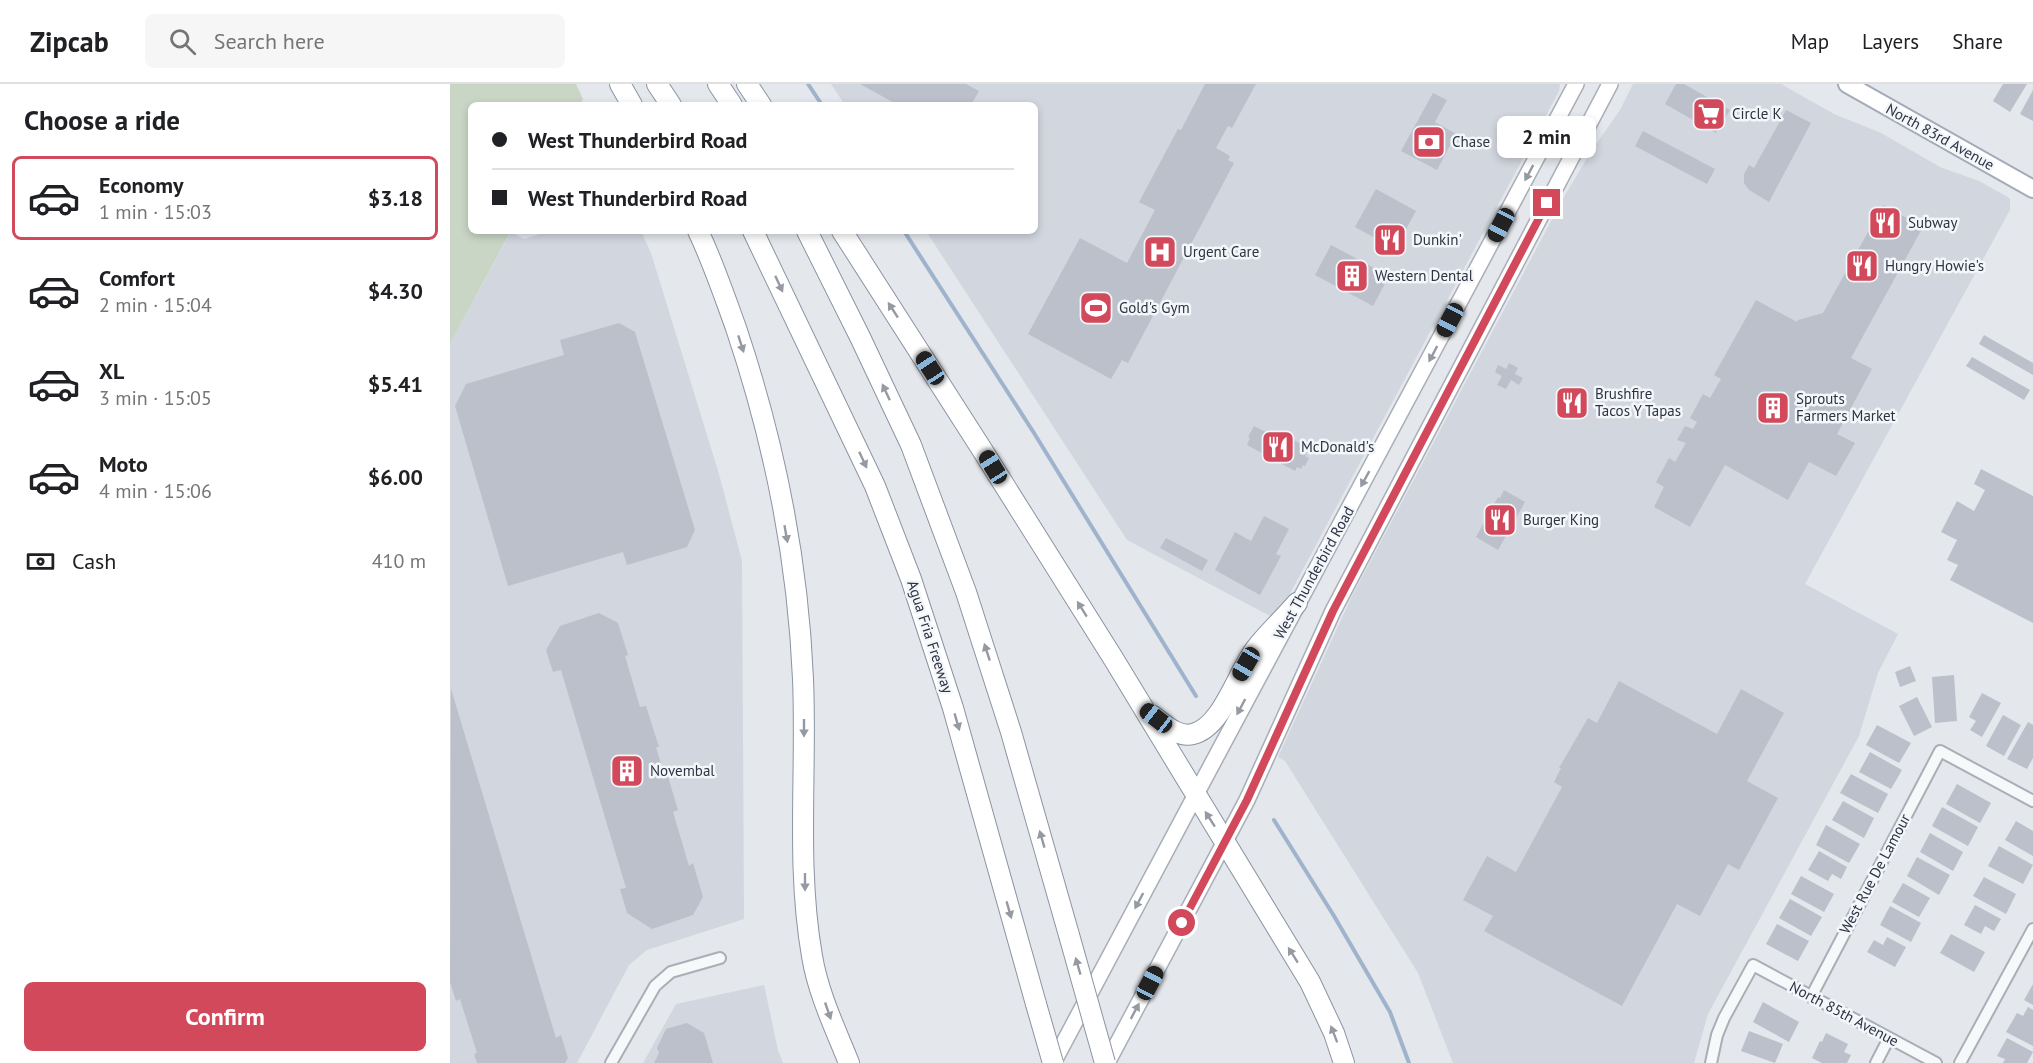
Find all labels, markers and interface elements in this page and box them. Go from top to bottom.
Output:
search box [145,14,565,68]
text: Zipcab [30,23,109,60]
icon: search [166,25,199,58]
text: Search here [214,27,325,55]
text: Map [1791,28,1829,55]
text: Layers [1862,28,1919,55]
text: Share [1952,28,2003,55]
supermarket icon: Circle K [1691,96,1727,132]
street label: North 83rd Avenue [1883,99,1998,174]
text: Choose a ride [24,103,180,137]
place label: Circle K [1732,104,1782,123]
callout: 2 min [1498,116,1596,158]
bank icon: Chase [1411,124,1447,160]
text: 2 min [1522,124,1571,150]
text: West Thunderbird Road [528,126,747,154]
place label: Chase [1452,132,1490,151]
one-way arrow [1524,164,1534,181]
icon: car [27,171,81,225]
text: Economy [99,171,183,199]
text: $3.18 [368,184,423,212]
text: West Thunderbird Road [528,184,747,212]
route end [1533,189,1560,216]
text: 1 min · 15:03 [99,199,212,225]
car [1485,205,1517,245]
restaurant icon: Subway [1867,205,1903,241]
place label: Subway [1908,213,1957,232]
restaurant icon: Dunkin' [1372,222,1408,258]
place label: Dunkin' [1413,230,1462,249]
hospital icon: Urgent Care [1142,234,1178,270]
place label: Urgent Care [1183,242,1259,261]
restaurant icon: Hungry Howie's [1844,248,1880,284]
place label: Hungry Howie's [1885,256,1984,275]
building icon: Western Dental [1334,258,1370,294]
icon: car [27,264,81,318]
text: Comfort [99,264,175,292]
place label: Western Dental [1375,266,1474,285]
one-way arrow [774,275,783,292]
text: $4.30 [368,277,423,305]
sports icon: Gold's Gym [1078,290,1114,326]
text: 2 min · 15:04 [99,292,212,318]
place label: Gold's Gym [1119,298,1190,317]
car [1434,300,1466,340]
one-way arrow [887,302,898,318]
one-way arrow [737,335,746,353]
one-way arrow [1428,345,1438,363]
car [913,348,947,388]
icon: car [27,357,81,411]
text: XL [99,357,124,385]
text: $5.41 [368,370,423,398]
one-way arrow [881,383,890,400]
place label: Brushfire Tacos Y Tapas [1595,384,1681,420]
text: 3 min · 15:05 [99,385,212,411]
restaurant icon: Brushfire Tacos Y Tapas [1554,385,1590,421]
place label: Sprouts Farmers Market [1796,389,1896,425]
building icon: Sprouts Farmers Market [1755,390,1791,426]
restaurant icon: McDonald's [1260,429,1296,465]
place label: McDonald's [1301,437,1374,456]
car [976,447,1010,487]
icon: car [27,450,81,504]
text: Moto [99,450,148,478]
one-way arrow [858,451,867,468]
text: $6.00 [368,463,423,491]
one-way arrow [1360,471,1370,488]
text: 4 min · 15:06 [99,478,212,504]
restaurant icon: Burger King [1482,502,1518,538]
street label: West Thunderbird Road [1269,503,1358,643]
place label: Burger King [1523,510,1599,529]
one-way arrow [782,524,791,543]
icon: cash [24,545,57,578]
text: Cash [72,547,116,575]
text: 410 m [372,548,426,574]
street label: Agua Fria Freeway [903,578,958,696]
one-way arrow [1076,601,1087,617]
one-way arrow [981,643,991,661]
car [1229,644,1263,684]
one-way arrow [1236,699,1246,716]
car [1136,700,1176,736]
one-way arrow [952,713,962,731]
one-way arrow [799,718,809,737]
building icon: Novembal [609,753,645,789]
place label: Novembal [650,761,715,780]
one-way arrow [1205,811,1216,827]
street label: West Rue De Lamour [1835,811,1914,937]
one-way arrow [1037,830,1046,848]
one-way arrow [800,872,810,891]
one-way arrow [1134,893,1144,910]
one-way arrow [1005,901,1015,919]
route start [1168,909,1195,936]
one-way arrow [1288,947,1299,963]
one-way arrow [1072,957,1082,975]
car [1134,963,1166,1003]
street label: North 85th Avenue [1786,977,1902,1050]
button: Confirm [24,982,426,1051]
one-way arrow [824,1002,834,1020]
one-way arrow [1130,1003,1140,1020]
one-way arrow [1328,1025,1338,1043]

